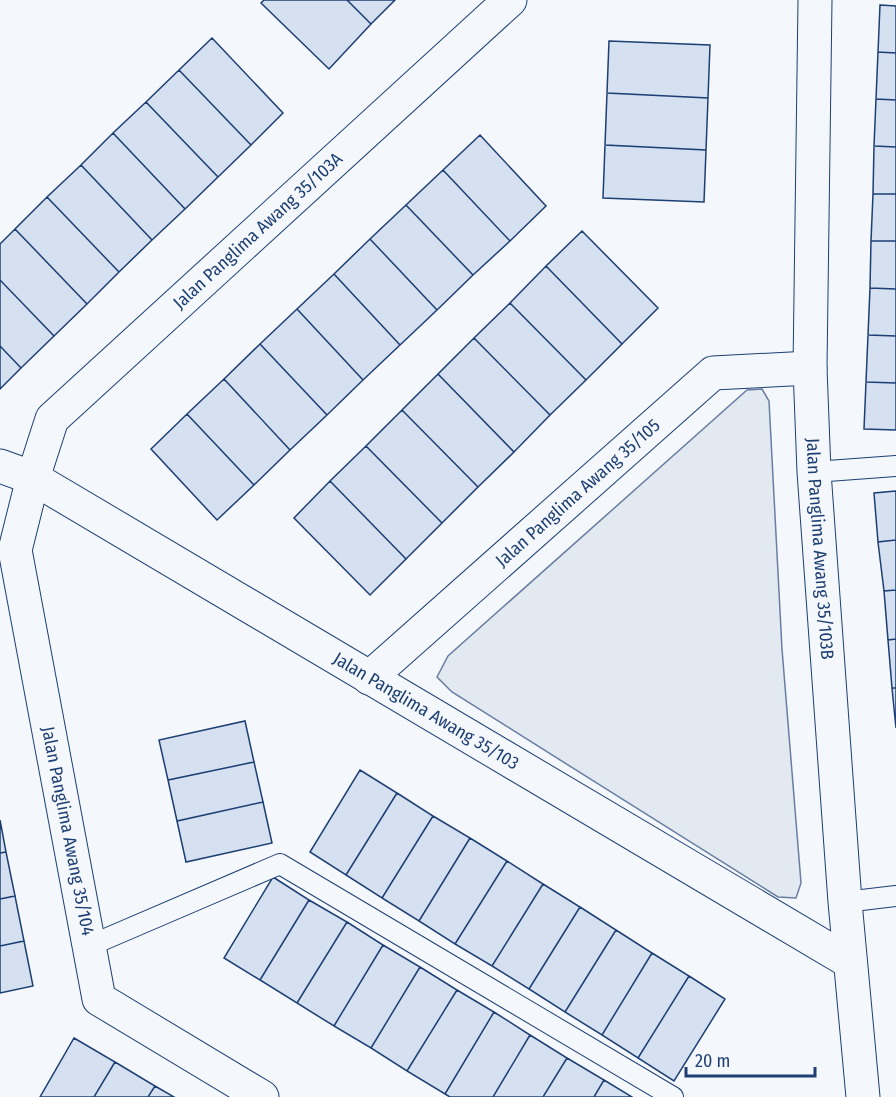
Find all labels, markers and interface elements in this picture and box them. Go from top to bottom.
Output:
street label: Jalan Panglima Awang 35/103A [169,148,347,314]
street label: Jalan Panglima Awang 35/105 [491,414,665,572]
street label: Jalan Panglima Awang 35/103B [802,438,838,660]
street label: Jalan Panglima Awang 35/103 [329,647,523,774]
street label: Jalan Panglima Awang 35/104 [37,725,99,938]
scale bar [686,1040,815,1078]
text: 20 m [695,1050,730,1072]

